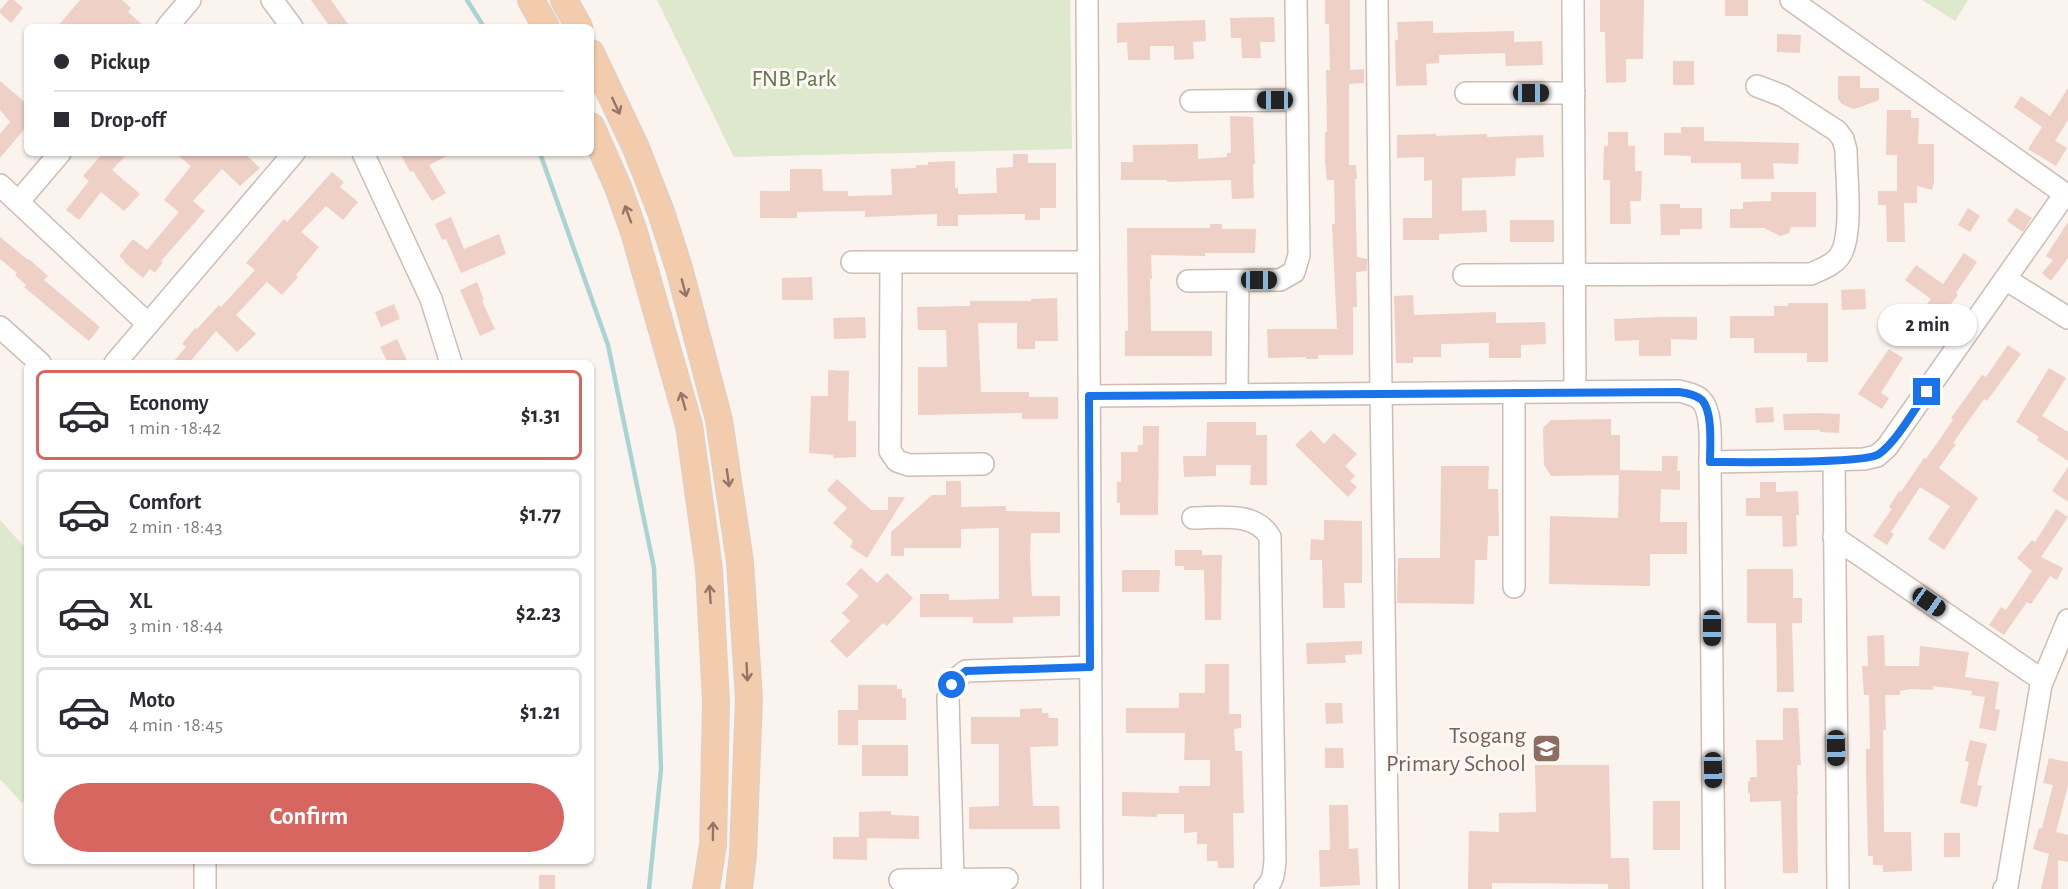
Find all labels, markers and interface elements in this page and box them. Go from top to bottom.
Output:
text: Pickup [90,51,150,73]
park label: FNB Park [751,67,837,91]
car [1513,84,1549,102]
car [1257,91,1293,109]
one-way arrow [610,96,622,114]
text: Drop-off [90,109,166,131]
one-way arrow [622,205,633,224]
car [1241,271,1277,289]
one-way arrow [679,278,691,297]
callout: 2 min [1878,305,1976,347]
text: 2 min [1905,315,1950,335]
route end [1913,378,1940,405]
icon: car [57,388,111,442]
text: Economy [129,392,209,414]
one-way arrow [677,392,688,411]
text: $1.31 [521,404,561,426]
text: 1 min · 18:42 [129,418,221,438]
one-way arrow [722,467,733,487]
icon: car [57,487,111,541]
text: Comfort [129,491,201,513]
text: $1.77 [519,503,561,525]
text: 2 min · 18:43 [129,517,223,537]
car [1909,584,1949,620]
one-way arrow [705,585,716,605]
icon: car [57,586,111,640]
text: XL [129,590,152,612]
text: $2.23 [516,602,561,624]
car [1703,610,1721,646]
text: 3 min · 18:44 [129,616,223,636]
one-way arrow [742,661,753,681]
route start [938,671,965,698]
icon: car [57,685,111,739]
text: Moto [129,689,175,711]
text: $1.21 [520,701,561,723]
text: 4 min · 18:45 [129,715,223,735]
place label: Tsogang Primary School [1386,724,1526,776]
car [1827,730,1845,766]
school or university icon: Tsogang Primary School [1531,733,1563,765]
car [1704,752,1722,788]
button: Confirm [54,783,564,852]
one-way arrow [707,821,719,841]

